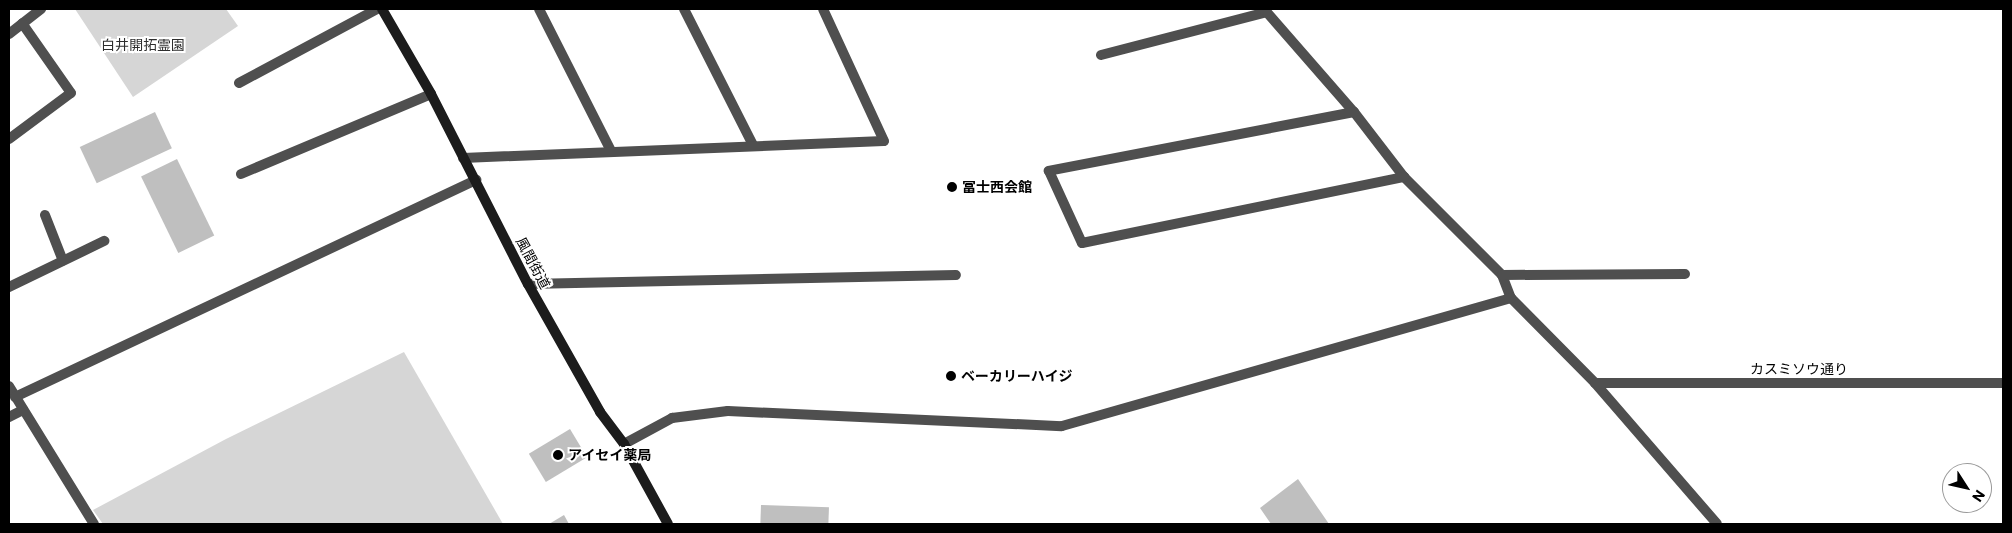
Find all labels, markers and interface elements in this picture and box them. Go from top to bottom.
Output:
park label: 白井開拓霊園 [101,37,185,53]
place label: 冨士西会館 [962,179,1032,195]
marker: 冨士西会館 [946,181,958,193]
street label: 風間街道 [512,234,554,292]
street label: カスミソウ通り [1750,361,1848,377]
place label: ベーカリーハイジ [961,368,1073,384]
marker: ベーカリーハイジ [945,370,957,382]
place label: アイセイ薬局 [568,447,652,463]
marker: アイセイ薬局 [552,449,564,461]
north arrow [1942,463,1992,513]
text: N [1969,487,1989,505]

